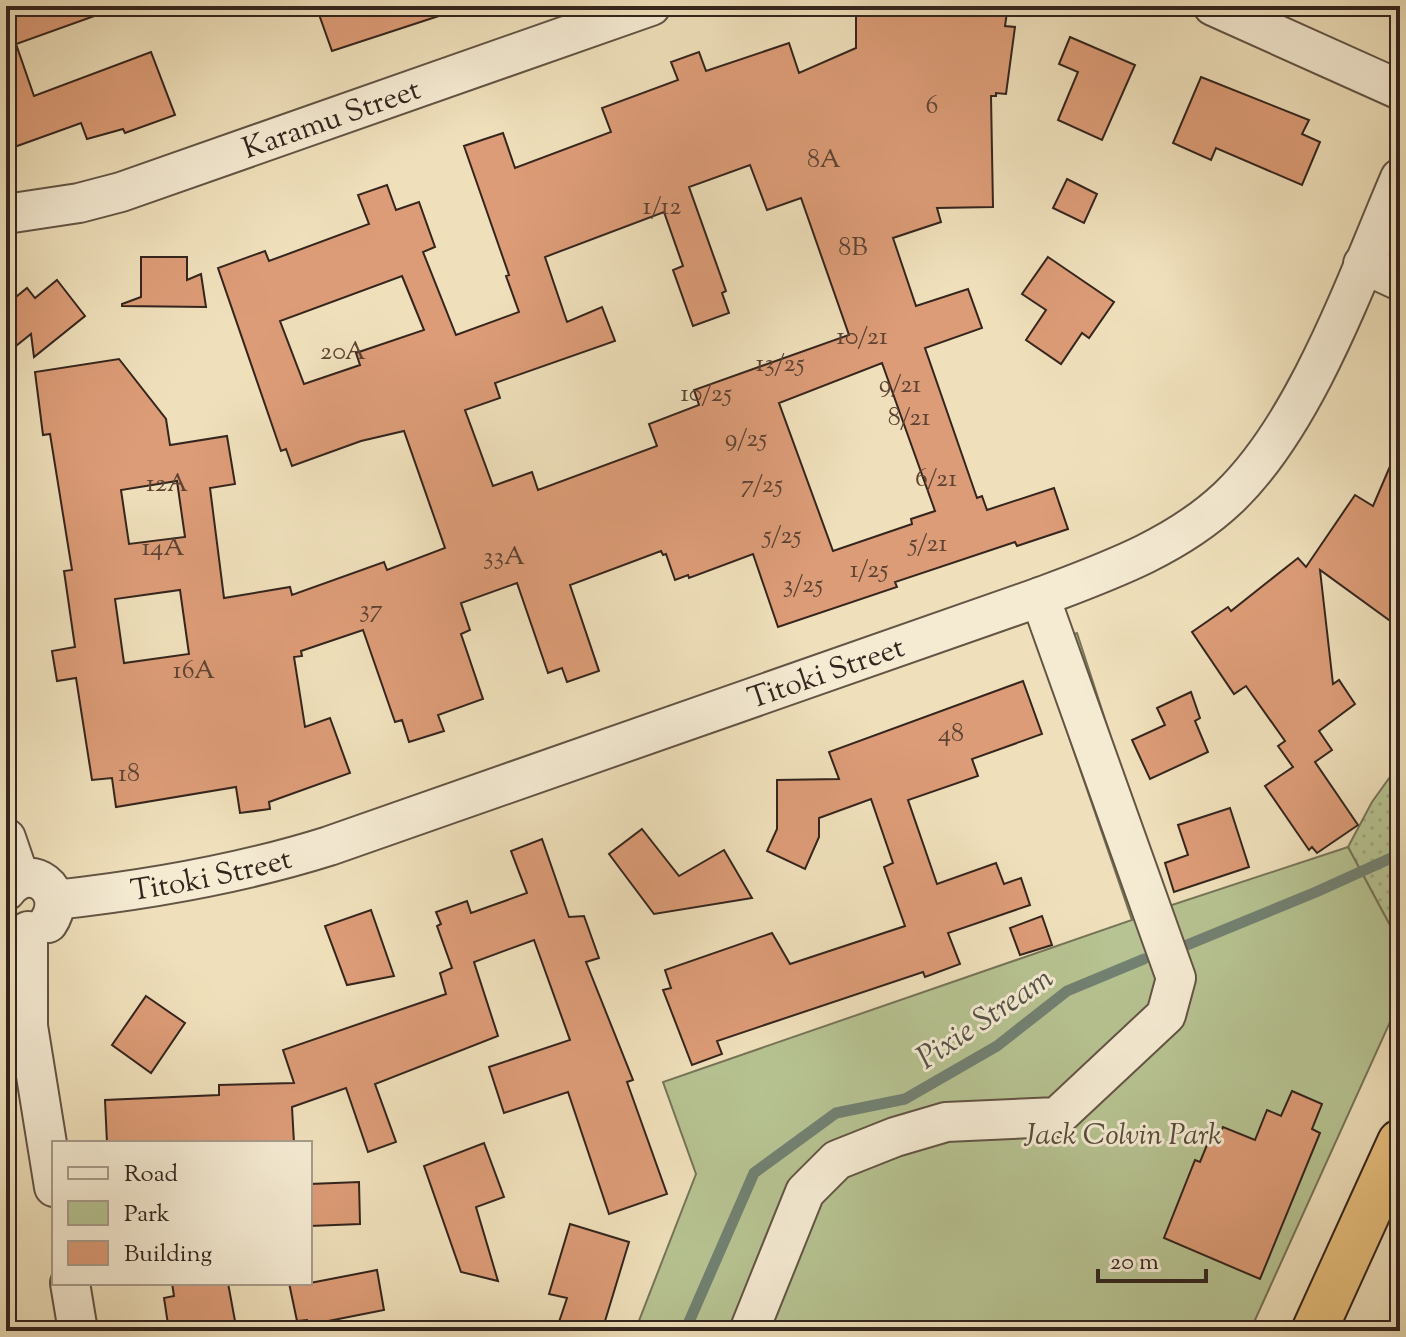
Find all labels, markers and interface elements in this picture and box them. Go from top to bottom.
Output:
street label: Karamu Street [237,70,427,172]
house number: 6 [926,88,938,125]
house number: 8A [807,142,841,179]
house number: 1/12 [643,189,681,226]
house number: 8B [838,230,868,267]
house number: 10/21 [836,319,888,356]
house number: 20A [320,334,366,371]
house number: 13/25 [755,346,805,383]
house number: 9/21 [879,367,921,404]
house number: 10/25 [680,376,732,413]
house number: 8/21 [888,400,930,437]
house number: 9/25 [725,421,767,458]
house number: 6/21 [915,461,957,498]
house number: 12A [146,466,188,503]
house number: 7/25 [741,467,783,504]
house number: 5/25 [761,518,801,555]
house number: 5/21 [907,526,947,563]
house number: 14A [141,530,185,567]
house number: 33A [483,539,525,576]
house number: 1/25 [850,552,888,589]
house number: 3/25 [783,567,823,604]
house number: 37 [359,592,383,629]
street label: Titoki Street [742,627,911,722]
house number: 16A [173,653,215,690]
house number: 48 [938,716,964,753]
house number: 18 [118,756,140,793]
street label: Titoki Street [128,839,297,914]
water label: Pixie Stream [908,957,1063,1082]
park label: Jack Colvin Park [1023,1115,1222,1158]
legend [52,1141,312,1285]
text: Road [124,1158,178,1192]
text: Park [124,1198,170,1232]
scale bar [1098,1233,1206,1283]
text: Building [124,1238,213,1272]
text: 20 m [1110,1246,1159,1280]

